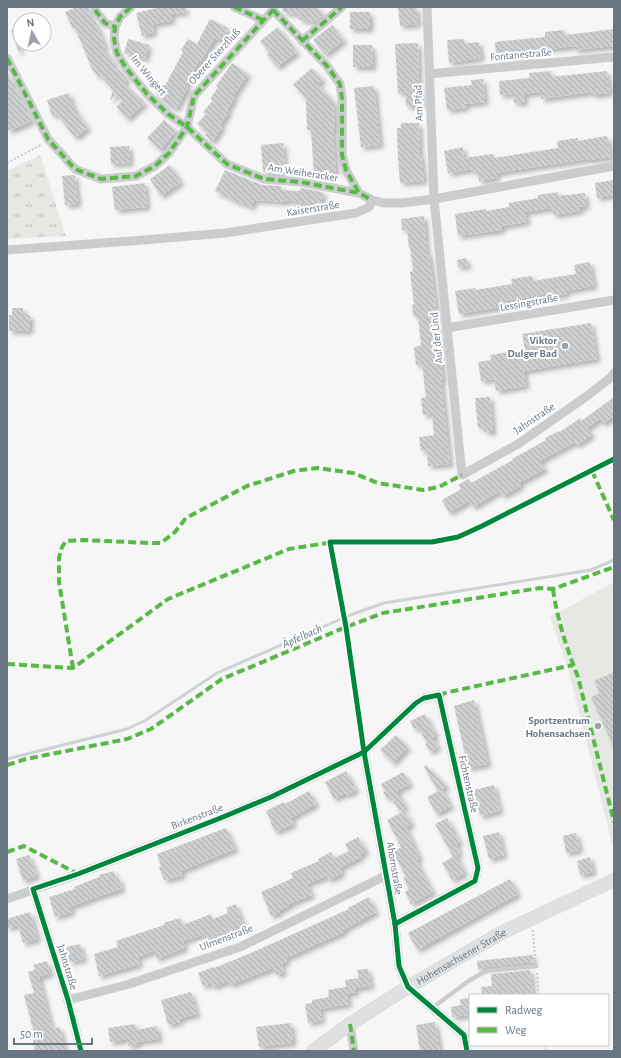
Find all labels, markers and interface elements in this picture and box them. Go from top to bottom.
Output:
north arrow [12,12,52,52]
text: N [26,17,35,29]
street label: Oberer Sterzfluß [186,26,243,87]
street label: Fontanestraße [490,46,552,63]
street label: Im Wingert [129,53,169,98]
street label: Am Pfad [412,84,425,121]
street label: Am Weiheracker [267,162,339,184]
street label: Kaiserstraße [286,199,340,218]
street label: Lessingstraße [499,292,559,313]
street label: Auf der Lind [428,311,445,364]
place label: Viktor Dulger Bad [508,335,557,359]
marker: Viktor Dulger Bad [560,341,570,351]
street label: Jahnstraße [512,401,557,436]
water label: Äpfelbach [279,621,324,651]
place label: Sportzentrum Hohensachsen [525,715,590,739]
marker: Sportzentrum Hohensachsen [593,721,603,731]
street label: Fichtenstraße [457,754,480,814]
street label: Birkenstraße [170,801,225,831]
street label: Ahornstraße [384,841,405,896]
street label: Ulmenstraße [198,922,254,953]
street label: Hohensachsener Straße [414,926,508,987]
street label: Jahnstraße [55,943,80,991]
legend [469,994,609,1046]
text: Radweg [505,1004,542,1016]
scale bar [14,1020,92,1046]
text: Weg [505,1024,527,1036]
text: 50 m [20,1028,43,1040]

